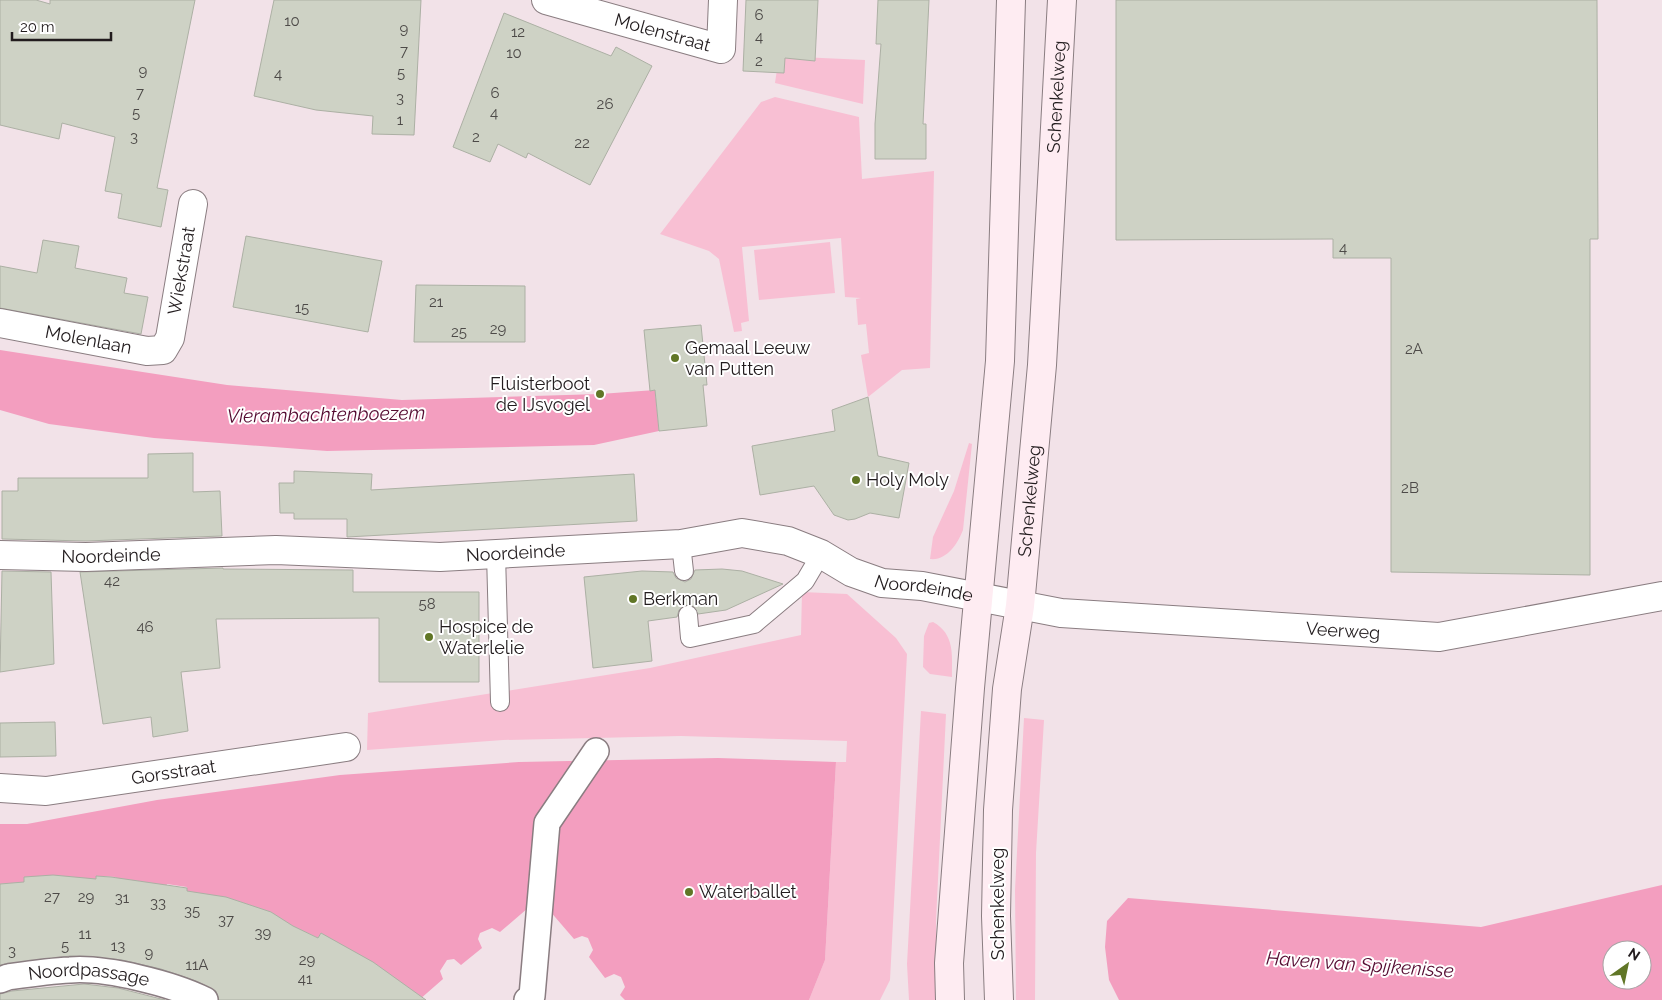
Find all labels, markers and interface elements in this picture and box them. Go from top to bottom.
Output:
house number: 6 [754,6,764,24]
street label: Molenstraat [612,9,713,56]
scale bar [12,10,111,42]
house number: 10 [284,12,300,30]
text: 20 m [20,18,55,36]
house number: 9 [400,20,409,38]
house number: 12 [511,23,525,41]
house number: 4 [755,28,763,46]
street label: Schenkelweg [1043,40,1070,154]
house number: 7 [400,42,408,60]
house number: 10 [506,44,522,62]
house number: 2 [755,52,763,70]
house number: 9 [139,62,148,80]
house number: 5 [397,64,405,82]
house number: 4 [274,65,282,83]
house number: 7 [136,84,144,102]
house number: 6 [490,84,500,102]
house number: 3 [396,89,404,107]
house number: 26 [597,95,613,113]
house number: 5 [132,104,140,122]
house number: 4 [490,104,498,122]
house number: 1 [397,111,404,129]
house number: 3 [130,128,138,146]
house number: 2 [472,128,480,146]
house number: 22 [574,134,590,152]
street label: Wiekstraat [163,225,199,316]
house number: 4 [1339,239,1347,257]
house number: 21 [429,293,444,311]
house number: 15 [295,299,309,317]
house number: 29 [490,320,507,338]
street label: Molenlaan [44,321,133,358]
house number: 25 [451,323,467,341]
place label: Gemaal Leeuw van Putten [685,337,811,379]
house number: 2A [1405,340,1423,358]
marker: Gemaal Leeuw van Putten [669,352,681,364]
place label: Fluisterboot de IJsvogel [490,373,590,415]
marker: Fluisterboot de IJsvogel [594,388,606,400]
water label: Vierambachtenboezem [227,401,425,427]
street label: Schenkelweg [1014,444,1045,558]
place label: Holy Moly [866,469,949,490]
marker: Holy Moly [850,474,862,486]
house number: 2B [1401,479,1419,497]
street label: Noordeinde [465,539,566,566]
street label: Noordeinde [61,543,161,567]
street label: Noordeinde [872,570,975,606]
house number: 42 [104,572,120,590]
place label: Berkman [643,588,718,609]
marker: Berkman [627,593,639,605]
house number: 58 [418,595,436,613]
place label: Hospice de Waterlelie [439,616,534,658]
house number: 46 [136,618,154,636]
street label: Veerweg [1305,618,1381,643]
marker: Hospice de Waterlelie [423,631,435,643]
street label: Gorsstraat [130,755,217,788]
street label: Schenkelweg [987,848,1008,960]
place label: Waterballet [699,881,797,902]
marker: Waterballet [683,886,695,898]
house number: 27 [44,888,60,906]
house number: 29 [78,888,95,906]
house number: 31 [115,889,130,907]
house number: 33 [150,894,166,912]
house number: 35 [184,902,200,920]
house number: 37 [218,911,234,929]
house number: 39 [255,924,272,942]
house number: 11 [79,925,92,943]
house number: 5 [61,937,69,955]
house number: 13 [111,937,125,955]
north arrow [1602,940,1652,990]
house number: 3 [8,942,16,960]
house number: 9 [145,944,154,962]
text: N [1625,944,1643,964]
water label: Haven van Spijkenisse [1265,946,1455,982]
house number: 29 [299,951,316,969]
house number: 11A [186,956,208,974]
street label: Noordpassage [27,959,152,990]
house number: 41 [298,970,313,988]

